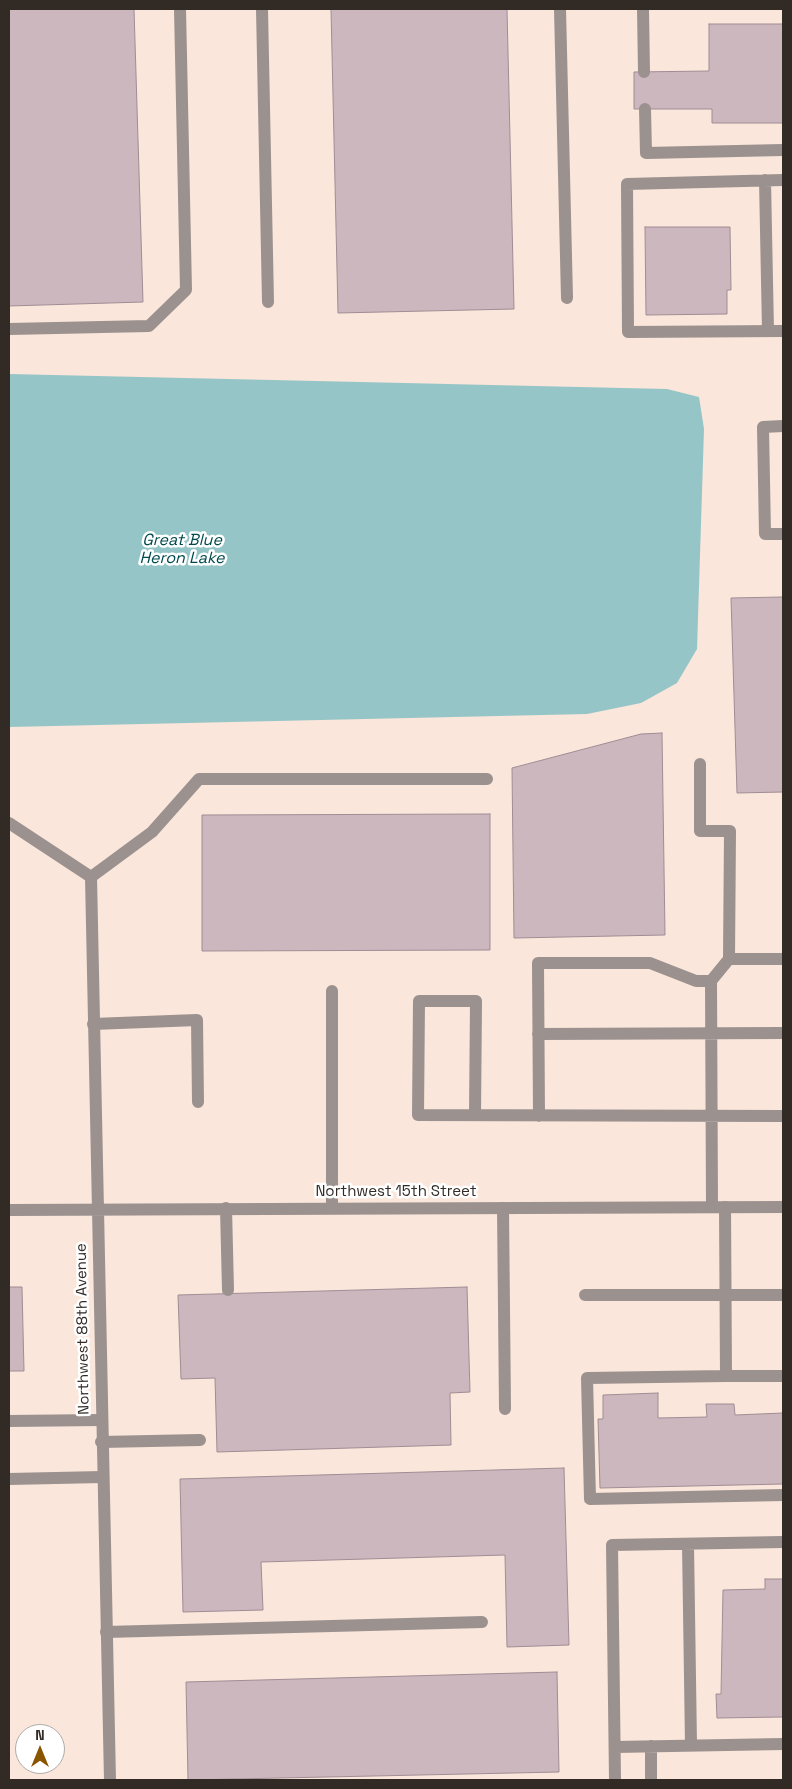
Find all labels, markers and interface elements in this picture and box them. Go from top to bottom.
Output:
water label: Great Blue Heron Lake [139,531,225,569]
street label: Northwest 15th Street [315,1183,477,1201]
street label: Northwest 88th Avenue [73,1243,93,1415]
north arrow [15,1724,65,1774]
text: N [35,1726,45,1744]

